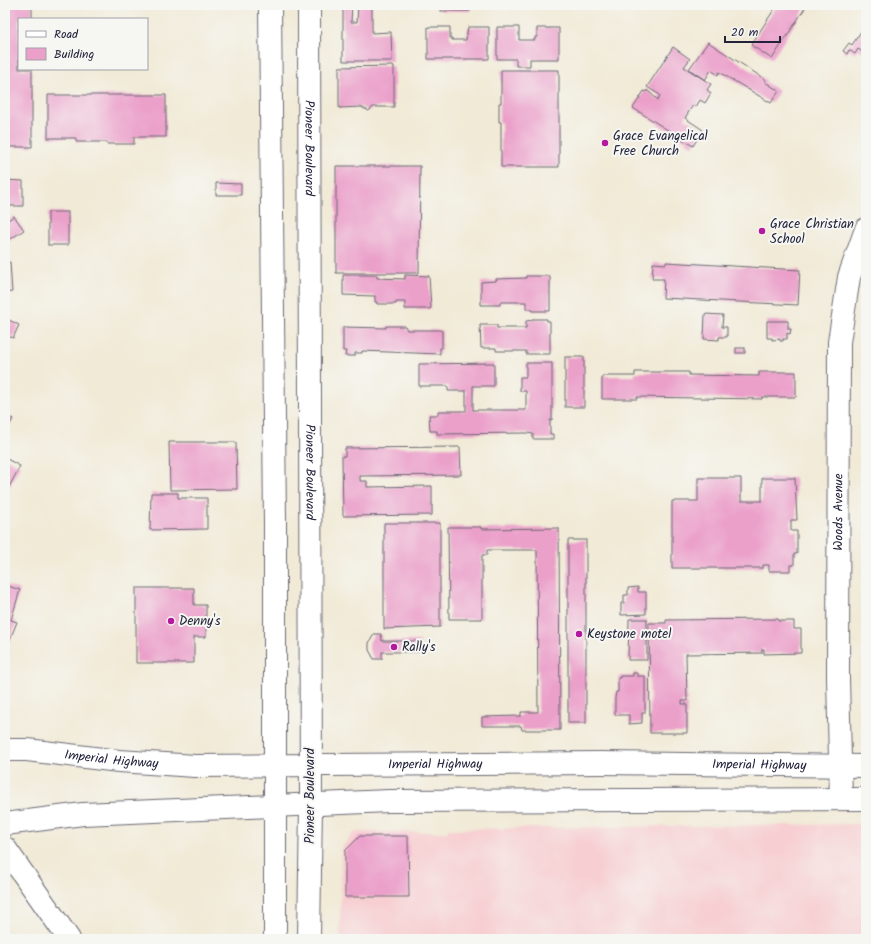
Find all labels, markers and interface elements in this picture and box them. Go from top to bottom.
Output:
legend [18,18,148,70]
scale bar [725,18,780,44]
text: 20 m [731,23,759,42]
text: Road [54,25,79,44]
text: Building [54,45,94,64]
street label: Pioneer Boulevard [299,100,320,197]
place label: Grace Evangelical Free Church [613,126,708,162]
marker: Grace Evangelical Free Church [600,138,610,148]
place label: Grace Christian School [770,214,854,250]
marker: Grace Christian School [757,226,767,236]
street label: Pioneer Boulevard [300,424,321,521]
street label: Woods Avenue [828,473,849,551]
place label: Denny's [179,611,221,632]
marker: Denny's [166,616,176,626]
place label: Keystone motel [587,624,671,645]
marker: Keystone motel [574,629,584,639]
place label: Rally's [402,637,436,658]
marker: Rally's [389,642,399,652]
street label: Imperial Highway [63,744,160,774]
street label: Pioneer Boulevard [300,747,321,844]
street label: Imperial Highway [388,753,483,775]
street label: Imperial Highway [712,754,807,776]

